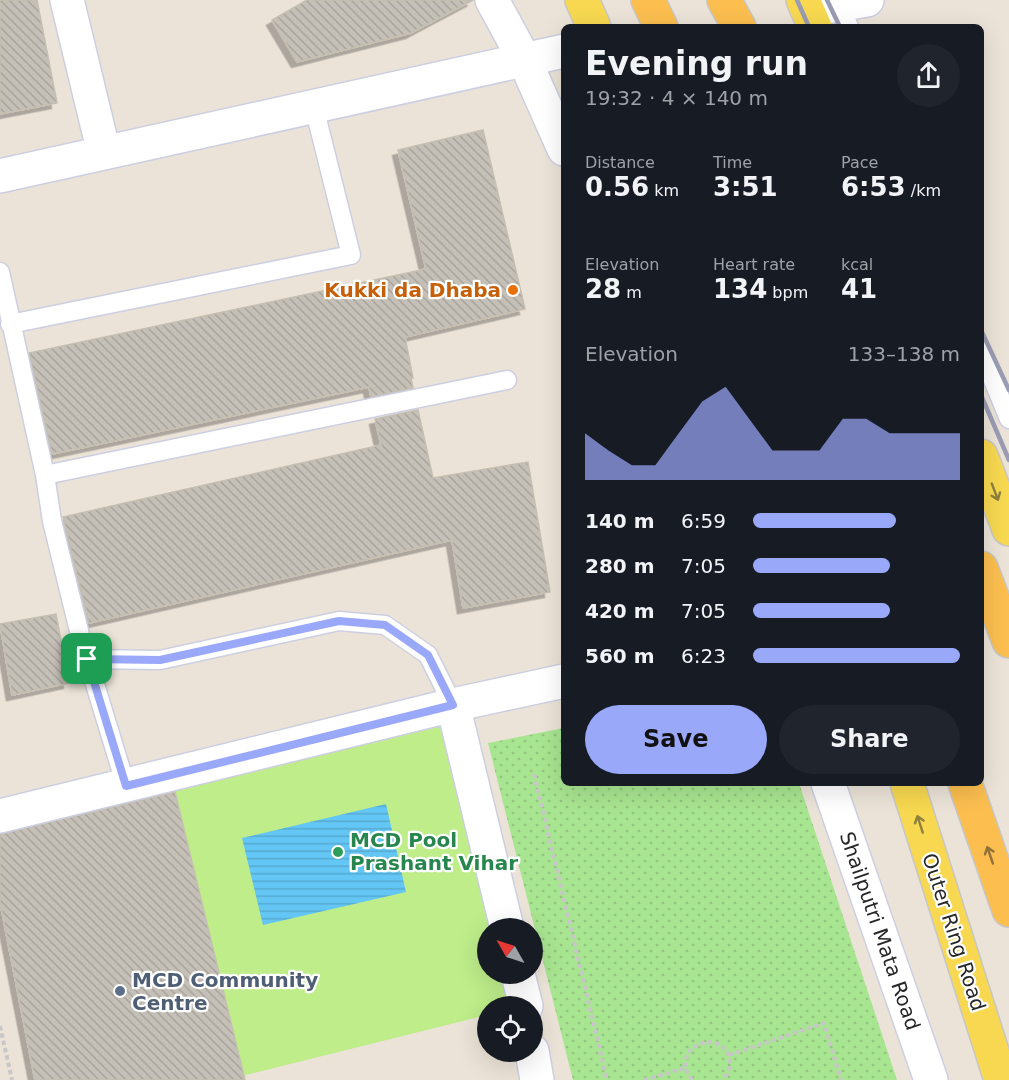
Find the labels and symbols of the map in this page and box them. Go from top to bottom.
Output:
place label: Kukki da Dhaba [324,278,501,302]
marker: Kukki da Dhaba [506,283,520,297]
one-way arrow [990,483,1001,501]
pin [61,633,112,684]
one-way arrow [914,815,925,834]
place label: MCD Pool Prashant Vihar [350,828,518,875]
street label: Shailputri Mata Road [835,829,925,1033]
marker: MCD Pool Prashant Vihar [331,845,345,859]
one-way arrow [983,846,994,865]
street label: Outer Ring Road [917,850,991,1014]
north arrow [477,918,543,984]
place label: MCD Community Centre [132,968,318,1015]
marker: MCD Community Centre [113,984,127,998]

